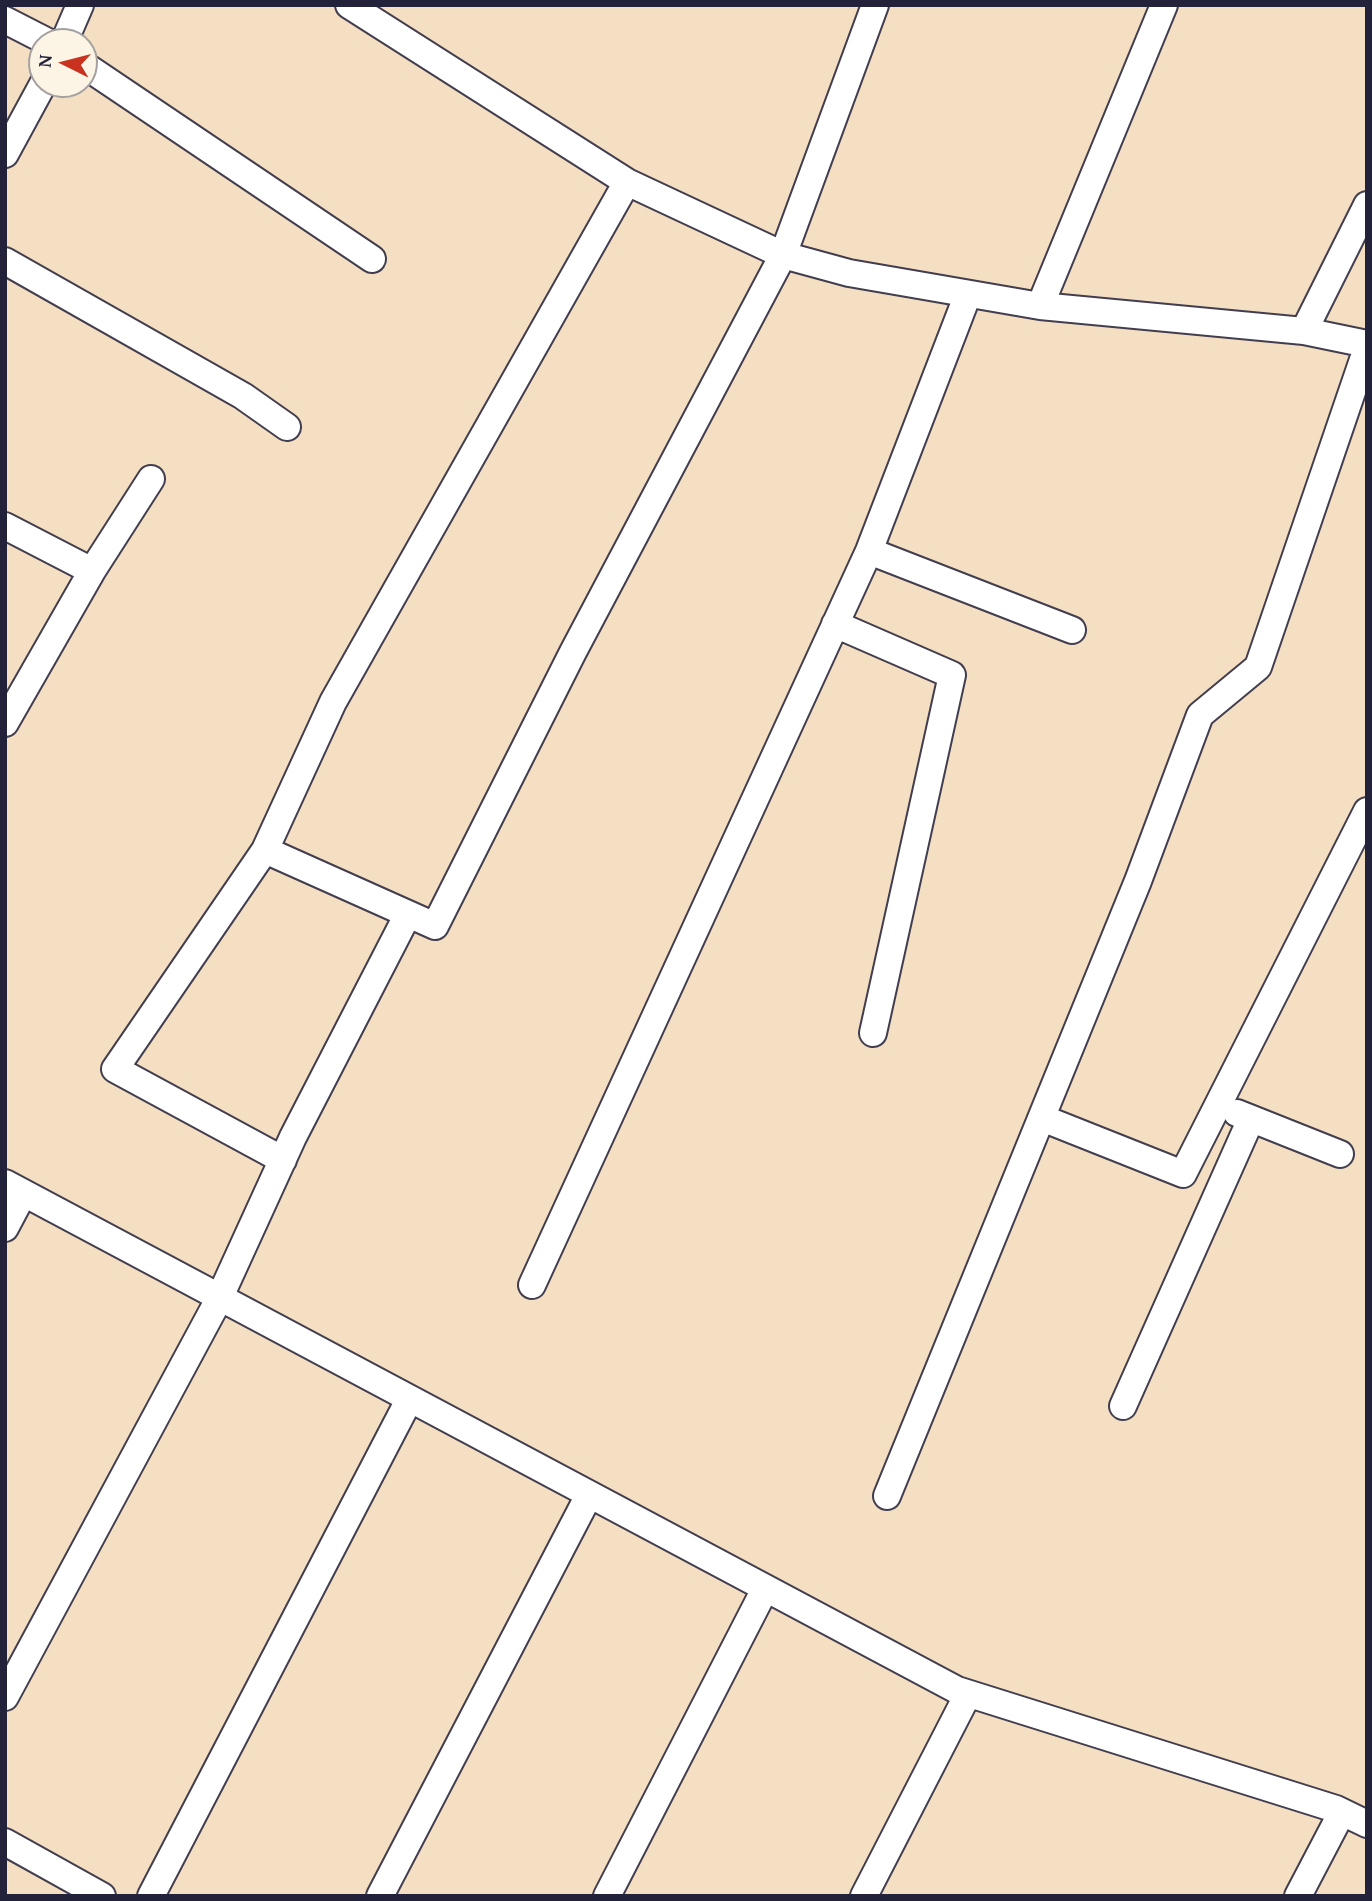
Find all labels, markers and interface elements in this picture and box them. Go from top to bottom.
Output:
north arrow [28,28,98,98]
text: N [30,53,59,69]

